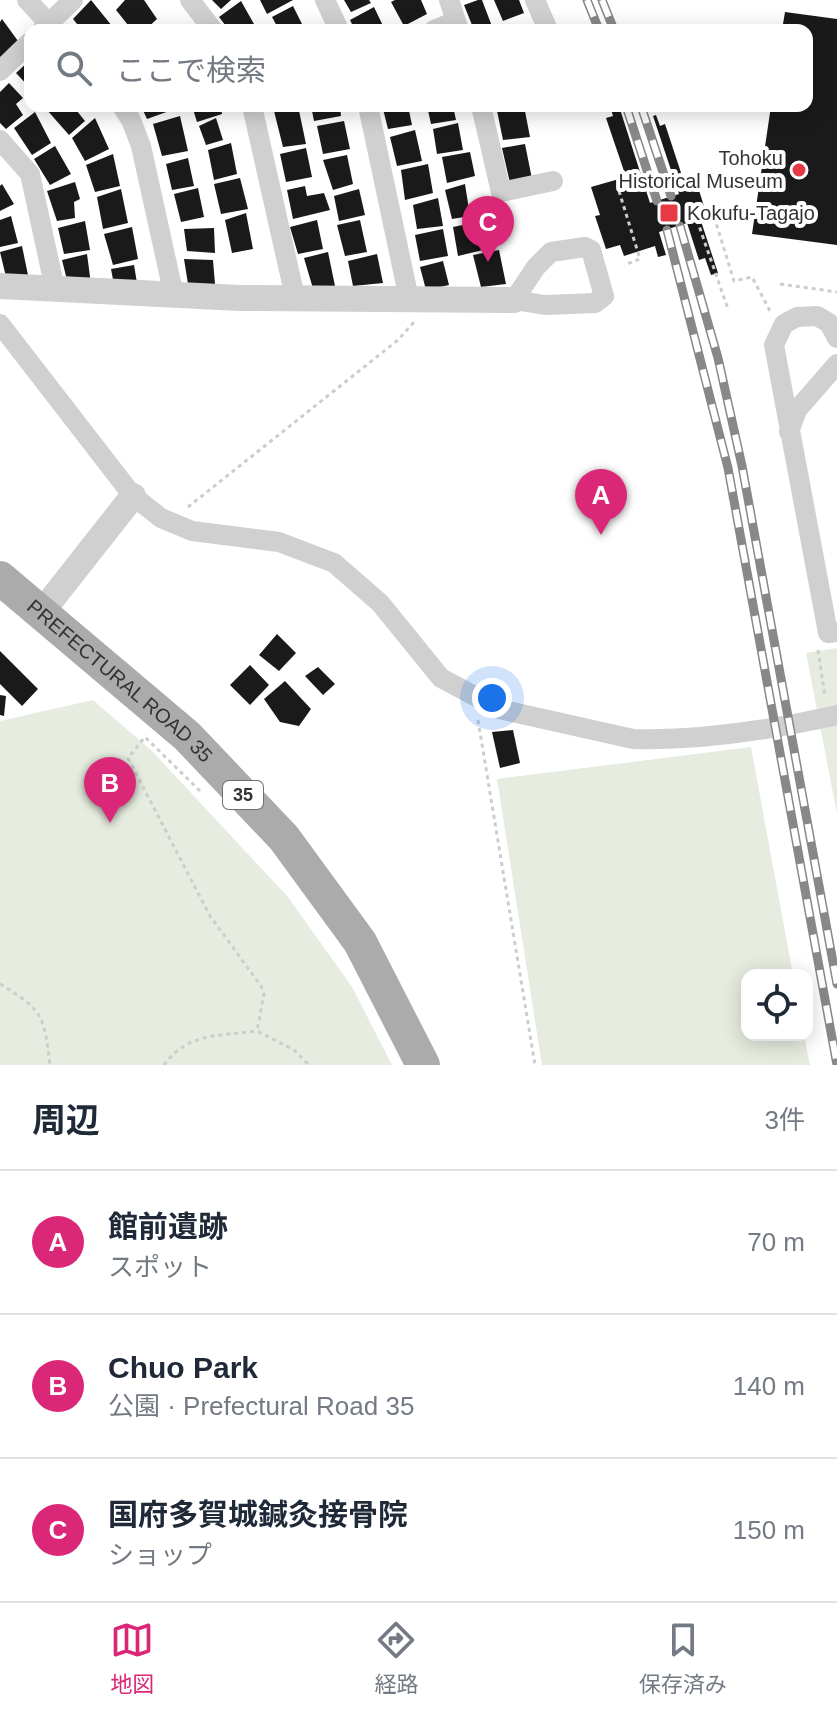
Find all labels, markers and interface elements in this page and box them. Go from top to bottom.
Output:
search box [24,24,813,112]
icon: search [52,46,96,90]
text: ここで検索 [116,54,266,87]
place label: Tohoku Historical Museum [619,147,783,192]
marker: Tohoku Historical Museum [790,161,808,179]
pin: C [462,196,514,262]
marker: Kokufu-Tagajo [658,202,680,224]
place label: Kokufu-Tagajo [687,202,815,224]
pin: A [575,469,627,535]
street label: PREFECTURAL ROAD 35 [23,595,217,767]
your location [472,678,512,718]
pin: B [84,757,136,823]
road number: 35 [223,781,263,809]
map controls [741,969,813,1041]
button: locate [741,969,813,1041]
text: 周辺 [32,1101,100,1139]
text: 3件 [765,1105,805,1135]
text: 館前遺跡 [108,1210,228,1243]
text: A [49,1227,67,1257]
text: 70 m [747,1227,805,1257]
text: スポット [108,1252,212,1282]
text: Chuo Park [108,1351,258,1384]
text: B [49,1371,67,1401]
text: 140 m [733,1371,805,1401]
text: 公園 · Prefectural Road 35 [108,1391,414,1421]
text: 国府多賀城鍼灸接骨院 [108,1498,408,1531]
text: C [49,1515,67,1545]
text: 150 m [733,1515,805,1545]
text: ショップ [108,1540,212,1570]
tab: 地図 [110,1618,154,1698]
tab: 経路 [374,1618,419,1698]
tab: 保存済み [639,1618,727,1698]

